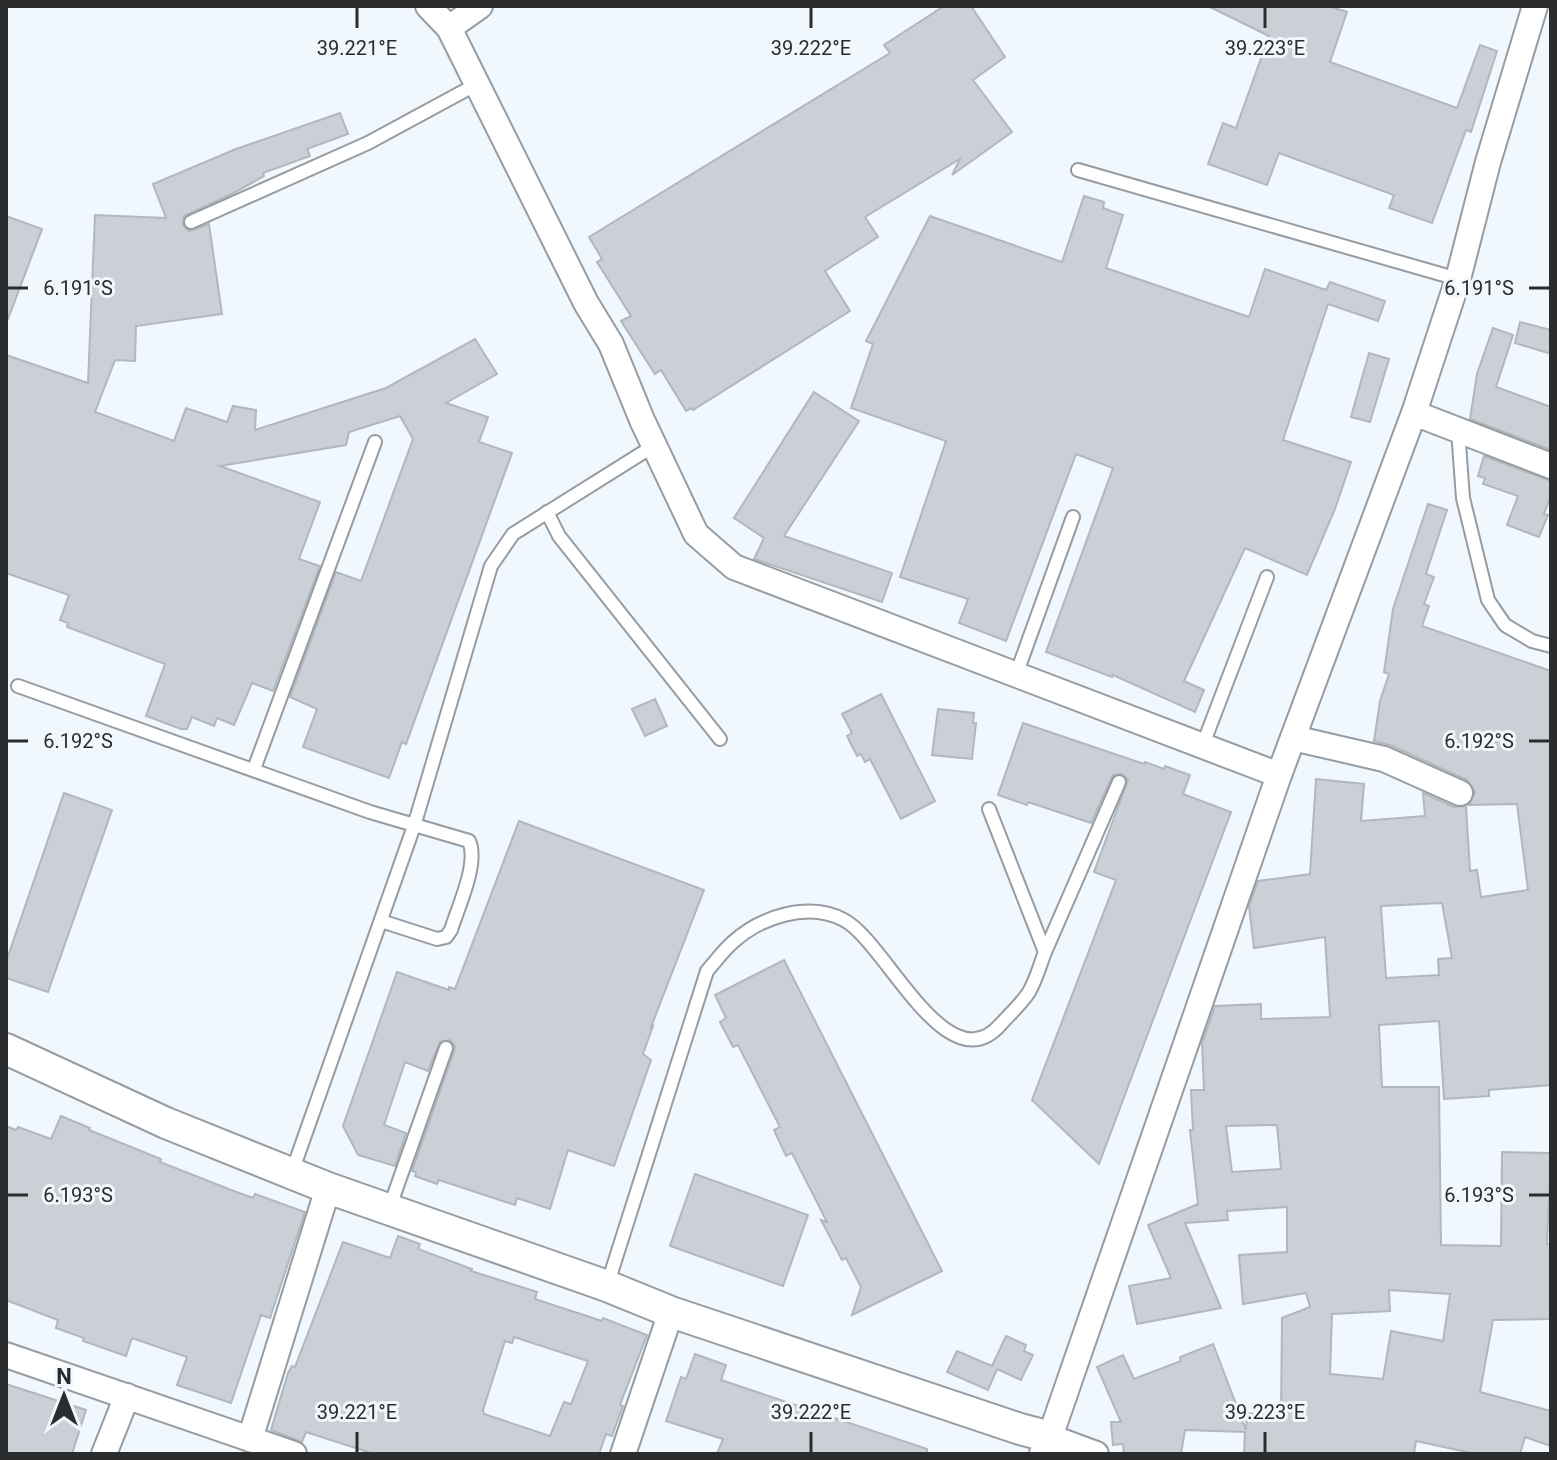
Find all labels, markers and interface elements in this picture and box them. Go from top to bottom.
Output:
text: 39.221°E [317,36,397,60]
text: 39.222°E [771,36,851,60]
text: 39.223°E [1225,36,1305,60]
text: 6.191°S [43,276,113,300]
text: 6.191°S [1444,276,1514,300]
text: 6.192°S [43,729,113,753]
text: 6.192°S [1444,729,1514,753]
text: 6.193°S [43,1183,113,1207]
text: 6.193°S [1444,1183,1514,1207]
north arrow [24,1356,104,1436]
text: N [56,1364,72,1389]
text: 39.221°E [317,1400,397,1424]
text: 39.222°E [771,1400,851,1424]
text: 39.223°E [1225,1400,1305,1424]

